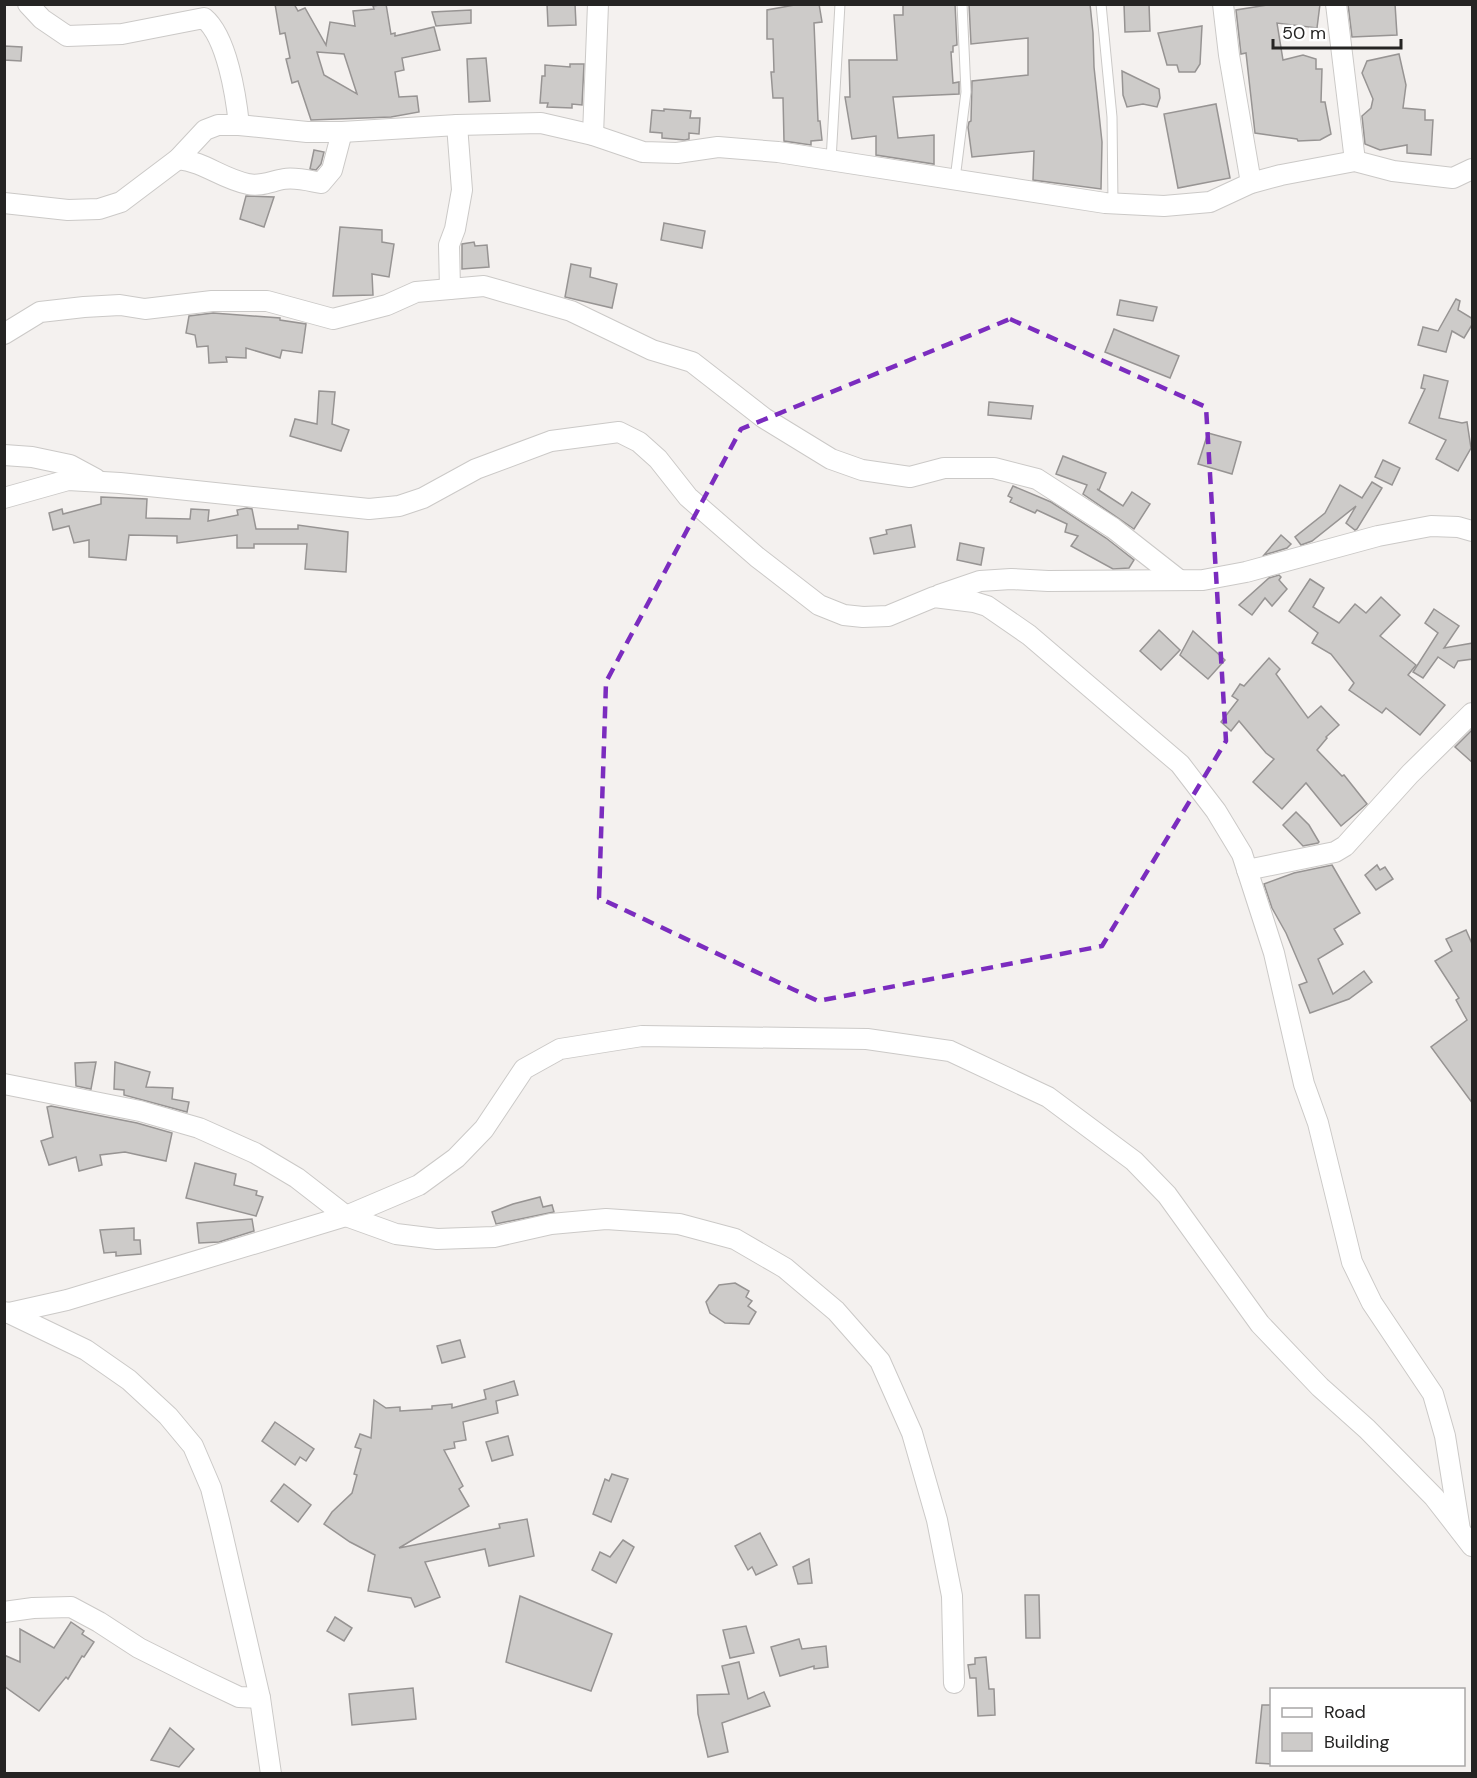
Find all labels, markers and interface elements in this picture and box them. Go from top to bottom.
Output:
scale bar [1273,12,1400,50]
text: 50 m [1282,21,1326,45]
legend [1270,1688,1465,1766]
text: Road [1324,1700,1366,1724]
text: Building [1324,1730,1389,1754]

